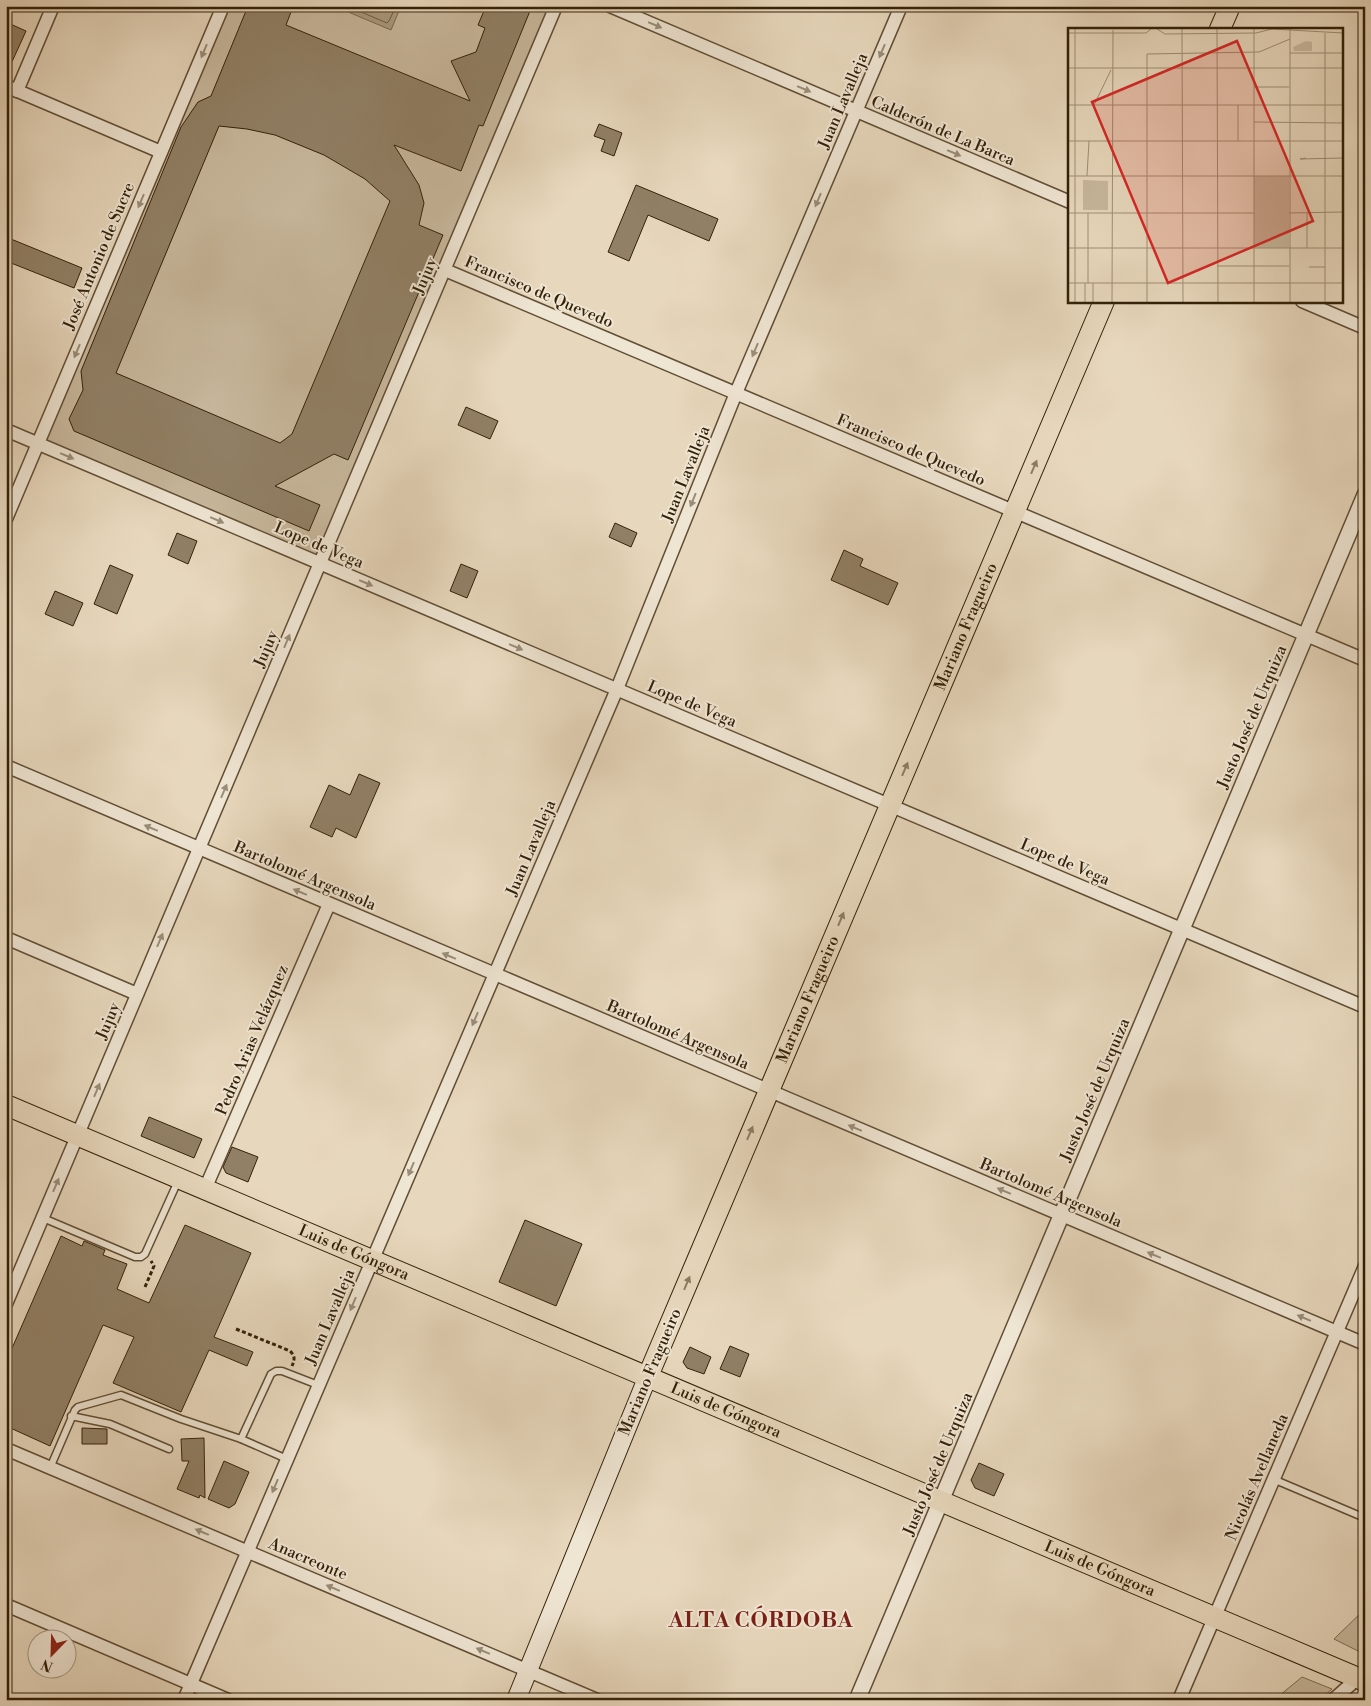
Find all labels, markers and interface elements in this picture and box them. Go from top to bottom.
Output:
one-way arrow [648,22,662,30]
inset map [1068,28,1344,302]
one-way arrow [199,44,207,58]
one-way arrow [878,44,886,58]
street label: Juan Lavalleja [813,49,873,153]
one-way arrow [797,86,811,94]
street label: Calderón de La Barca [868,92,1019,171]
one-way arrow [947,149,961,157]
street label: José Antonio de Sucre [59,179,139,334]
one-way arrow [814,193,822,207]
one-way arrow [136,194,144,208]
street label: Francisco de Quevedo [462,252,616,332]
street label: Jujuy [408,254,442,298]
one-way arrow [750,343,758,357]
one-way arrow [73,344,81,358]
street label: Francisco de Quevedo [834,410,988,490]
street label: Juan Lavalleja [657,422,715,526]
one-way arrow [60,452,75,460]
one-way arrow [1030,459,1038,474]
one-way arrow [689,493,697,508]
one-way arrow [210,516,224,524]
street label: Lope de Vega [271,517,368,573]
street label: Mariano Fragueiro [930,560,1002,693]
one-way arrow [359,579,374,587]
street label: Jujuy [249,627,283,671]
one-way arrow [284,634,292,648]
street label: Justo José de Urquiza [1212,641,1292,793]
one-way arrow [509,643,523,651]
street label: Lope de Vega [644,676,741,732]
one-way arrow [901,761,909,776]
one-way arrow [220,784,228,798]
street label: Juan Lavalleja [501,796,561,900]
one-way arrow [143,824,158,831]
street label: Lope de Vega [1017,834,1114,890]
street label: Bartolomé Argensola [230,837,380,915]
one-way arrow [293,887,307,895]
one-way arrow [838,912,846,926]
one-way arrow [157,933,165,947]
street label: Mariano Fragueiro [772,933,844,1066]
one-way arrow [442,951,457,959]
street label: Pedro Arias Velázquez [211,962,293,1118]
street label: Bartolomé Argensola [603,996,753,1074]
street label: Jujuy [91,999,125,1043]
one-way arrow [471,1012,479,1026]
street label: Justo José de Urquiza [1055,1014,1135,1166]
one-way arrow [93,1083,101,1097]
one-way arrow [847,1124,862,1132]
one-way arrow [747,1126,755,1140]
street label: Bartolomé Argensola [976,1154,1126,1232]
one-way arrow [407,1162,415,1176]
one-way arrow [53,1178,61,1192]
one-way arrow [997,1187,1012,1195]
street label: Luis de Góngora [296,1220,413,1285]
one-way arrow [1147,1250,1161,1258]
street label: Juan Lavalleja [300,1265,360,1369]
one-way arrow [683,1275,691,1290]
one-way arrow [349,1297,357,1311]
street label: Mariano Fragueiro [614,1305,686,1439]
one-way arrow [1296,1314,1311,1322]
street label: Luis de Góngora [668,1378,785,1443]
street label: Justo José de Urquiza [898,1388,978,1540]
street label: Nicolás Avellaneda [1221,1410,1293,1543]
one-way arrow [271,1479,279,1493]
one-way arrow [195,1528,209,1536]
street label: Anacreonte [265,1533,350,1585]
street label: Luis de Góngora [1041,1536,1159,1601]
one-way arrow [326,1583,340,1591]
district label: ALTA CÓRDOBA [667,1605,854,1634]
north arrow [28,1628,78,1678]
one-way arrow [476,1647,490,1655]
text: N [39,1655,56,1675]

